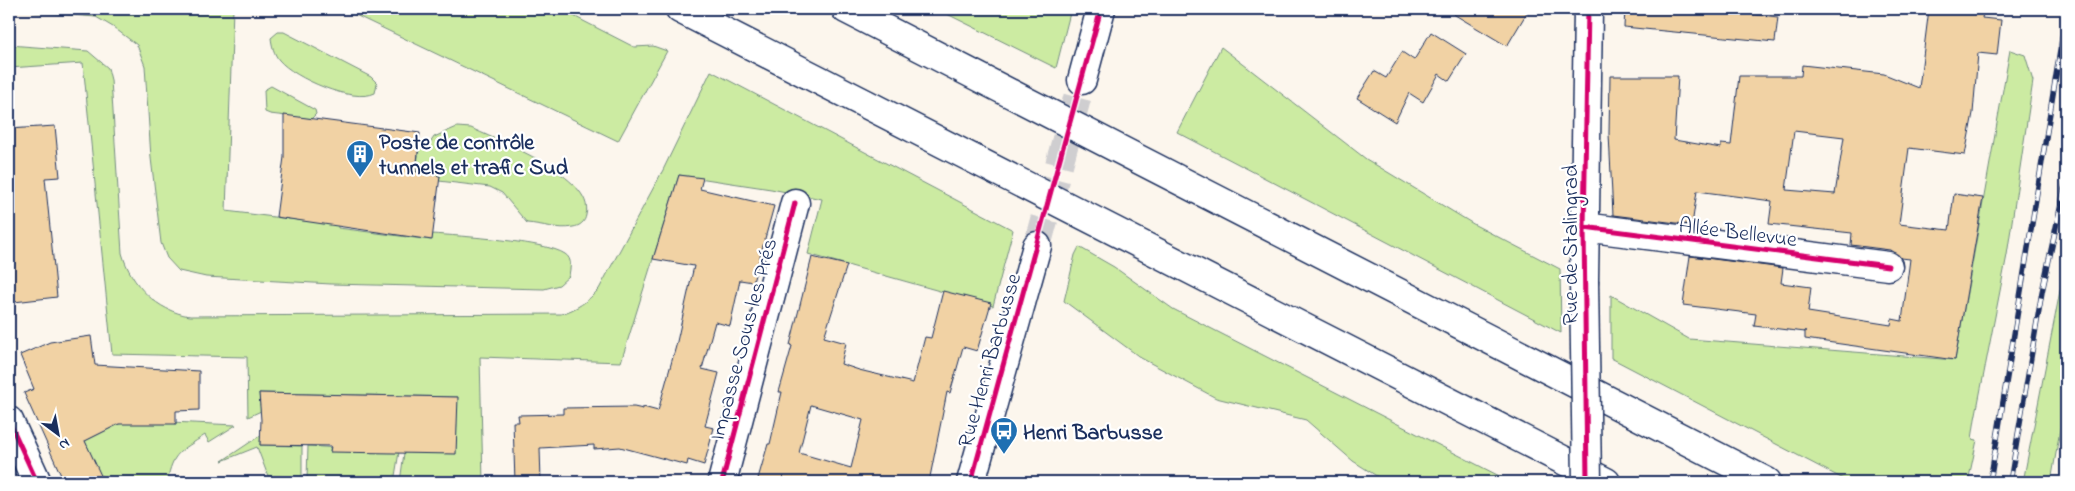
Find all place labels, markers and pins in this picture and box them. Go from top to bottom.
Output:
place label: Poste de contrôle tunnels et trafic Sud [378,128,569,185]
building icon: Poste de contrôle tunnels et trafic Sud [345,139,375,178]
bus stop icon: Henri Barbusse [989,416,1019,455]
place label: Henri Barbusse [1023,418,1164,450]

